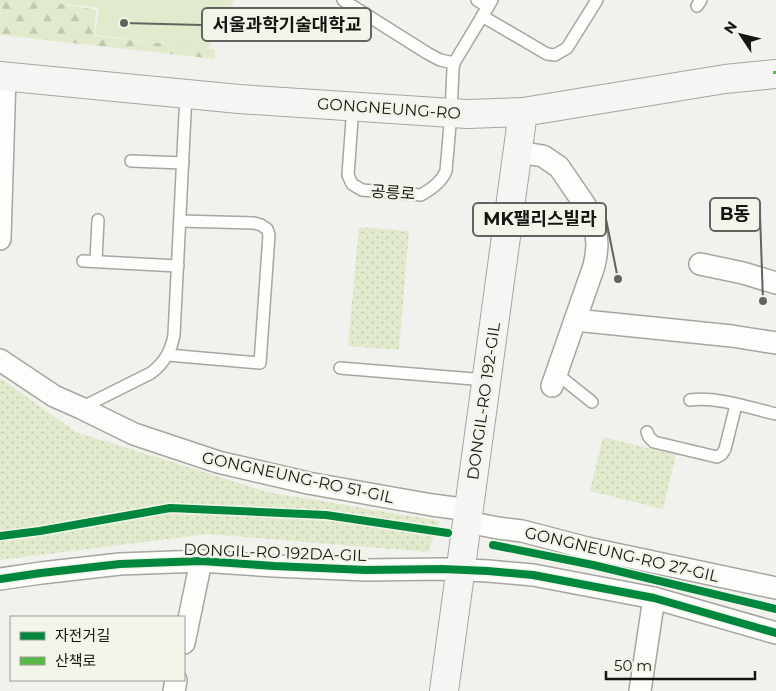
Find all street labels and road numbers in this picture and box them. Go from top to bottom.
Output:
street label: GONGNEUNG-RO [316,94,461,123]
street label: 공릉로 [370,181,416,204]
street label: DONGIL-RO 192-GIL [463,321,504,481]
street label: GONGNEUNG-RO 51-GIL [200,448,396,507]
street label: GONGNEUNG-RO 27-GIL [523,523,721,586]
street label: DONGIL-RO 192DA-GIL [183,540,367,565]

